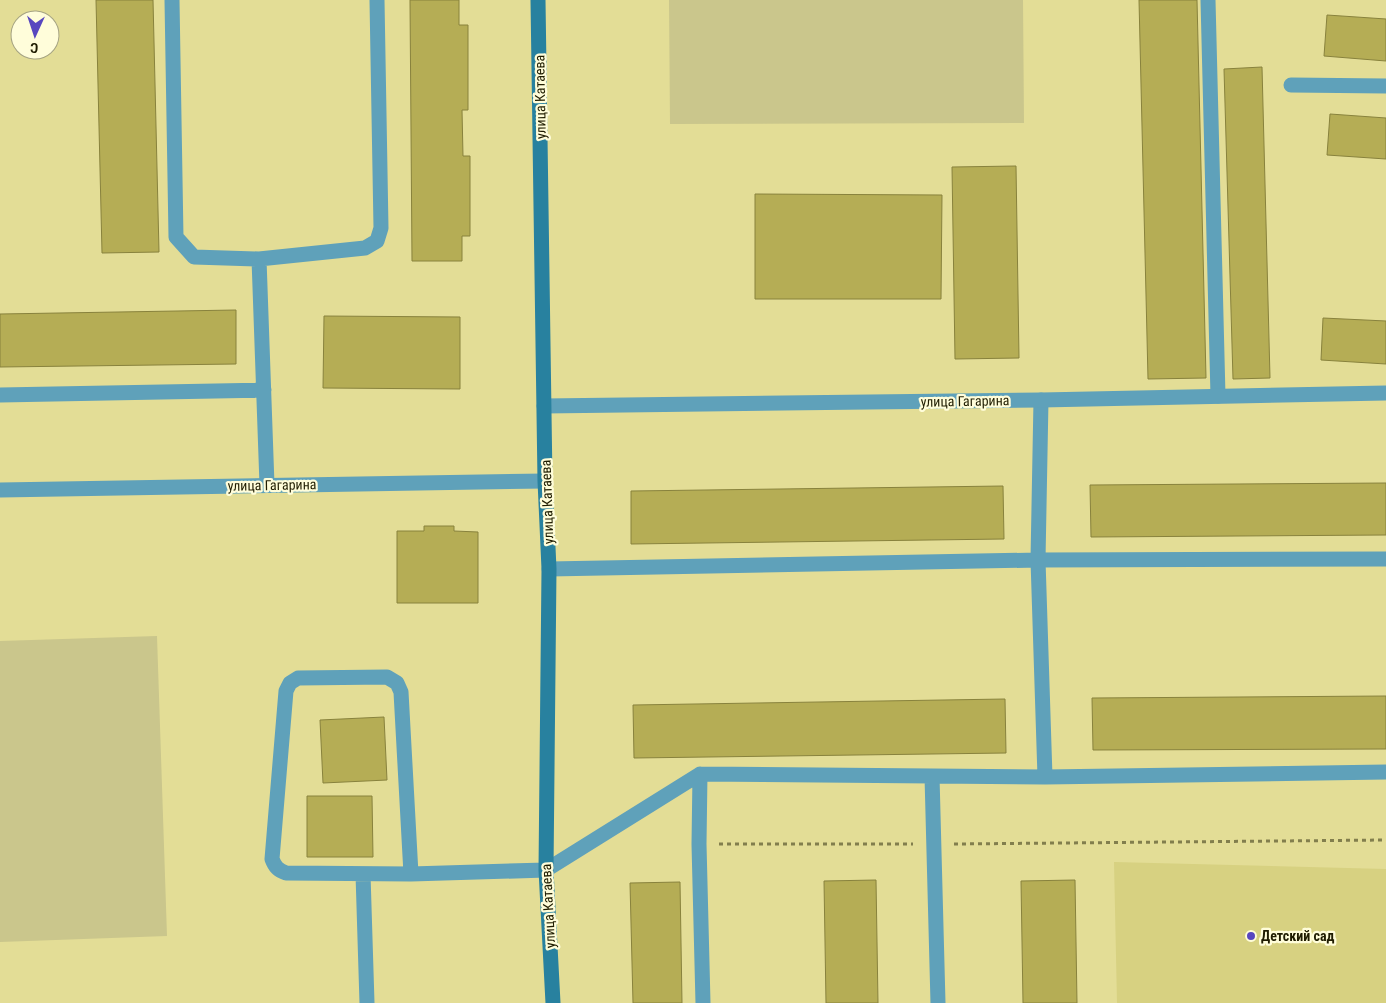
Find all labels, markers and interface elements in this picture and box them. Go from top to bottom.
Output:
north arrow [10,10,60,60]
text: С [30,40,39,56]
street label: улица Катаева [531,55,549,139]
street label: улица Гагарина [920,392,1010,410]
street label: улица Катаева [538,460,556,544]
street label: улица Гагарина [227,476,317,494]
street label: улица Катаева [538,863,558,949]
place label: Детский сад [1261,928,1334,944]
marker: Детский сад [1245,930,1257,942]

